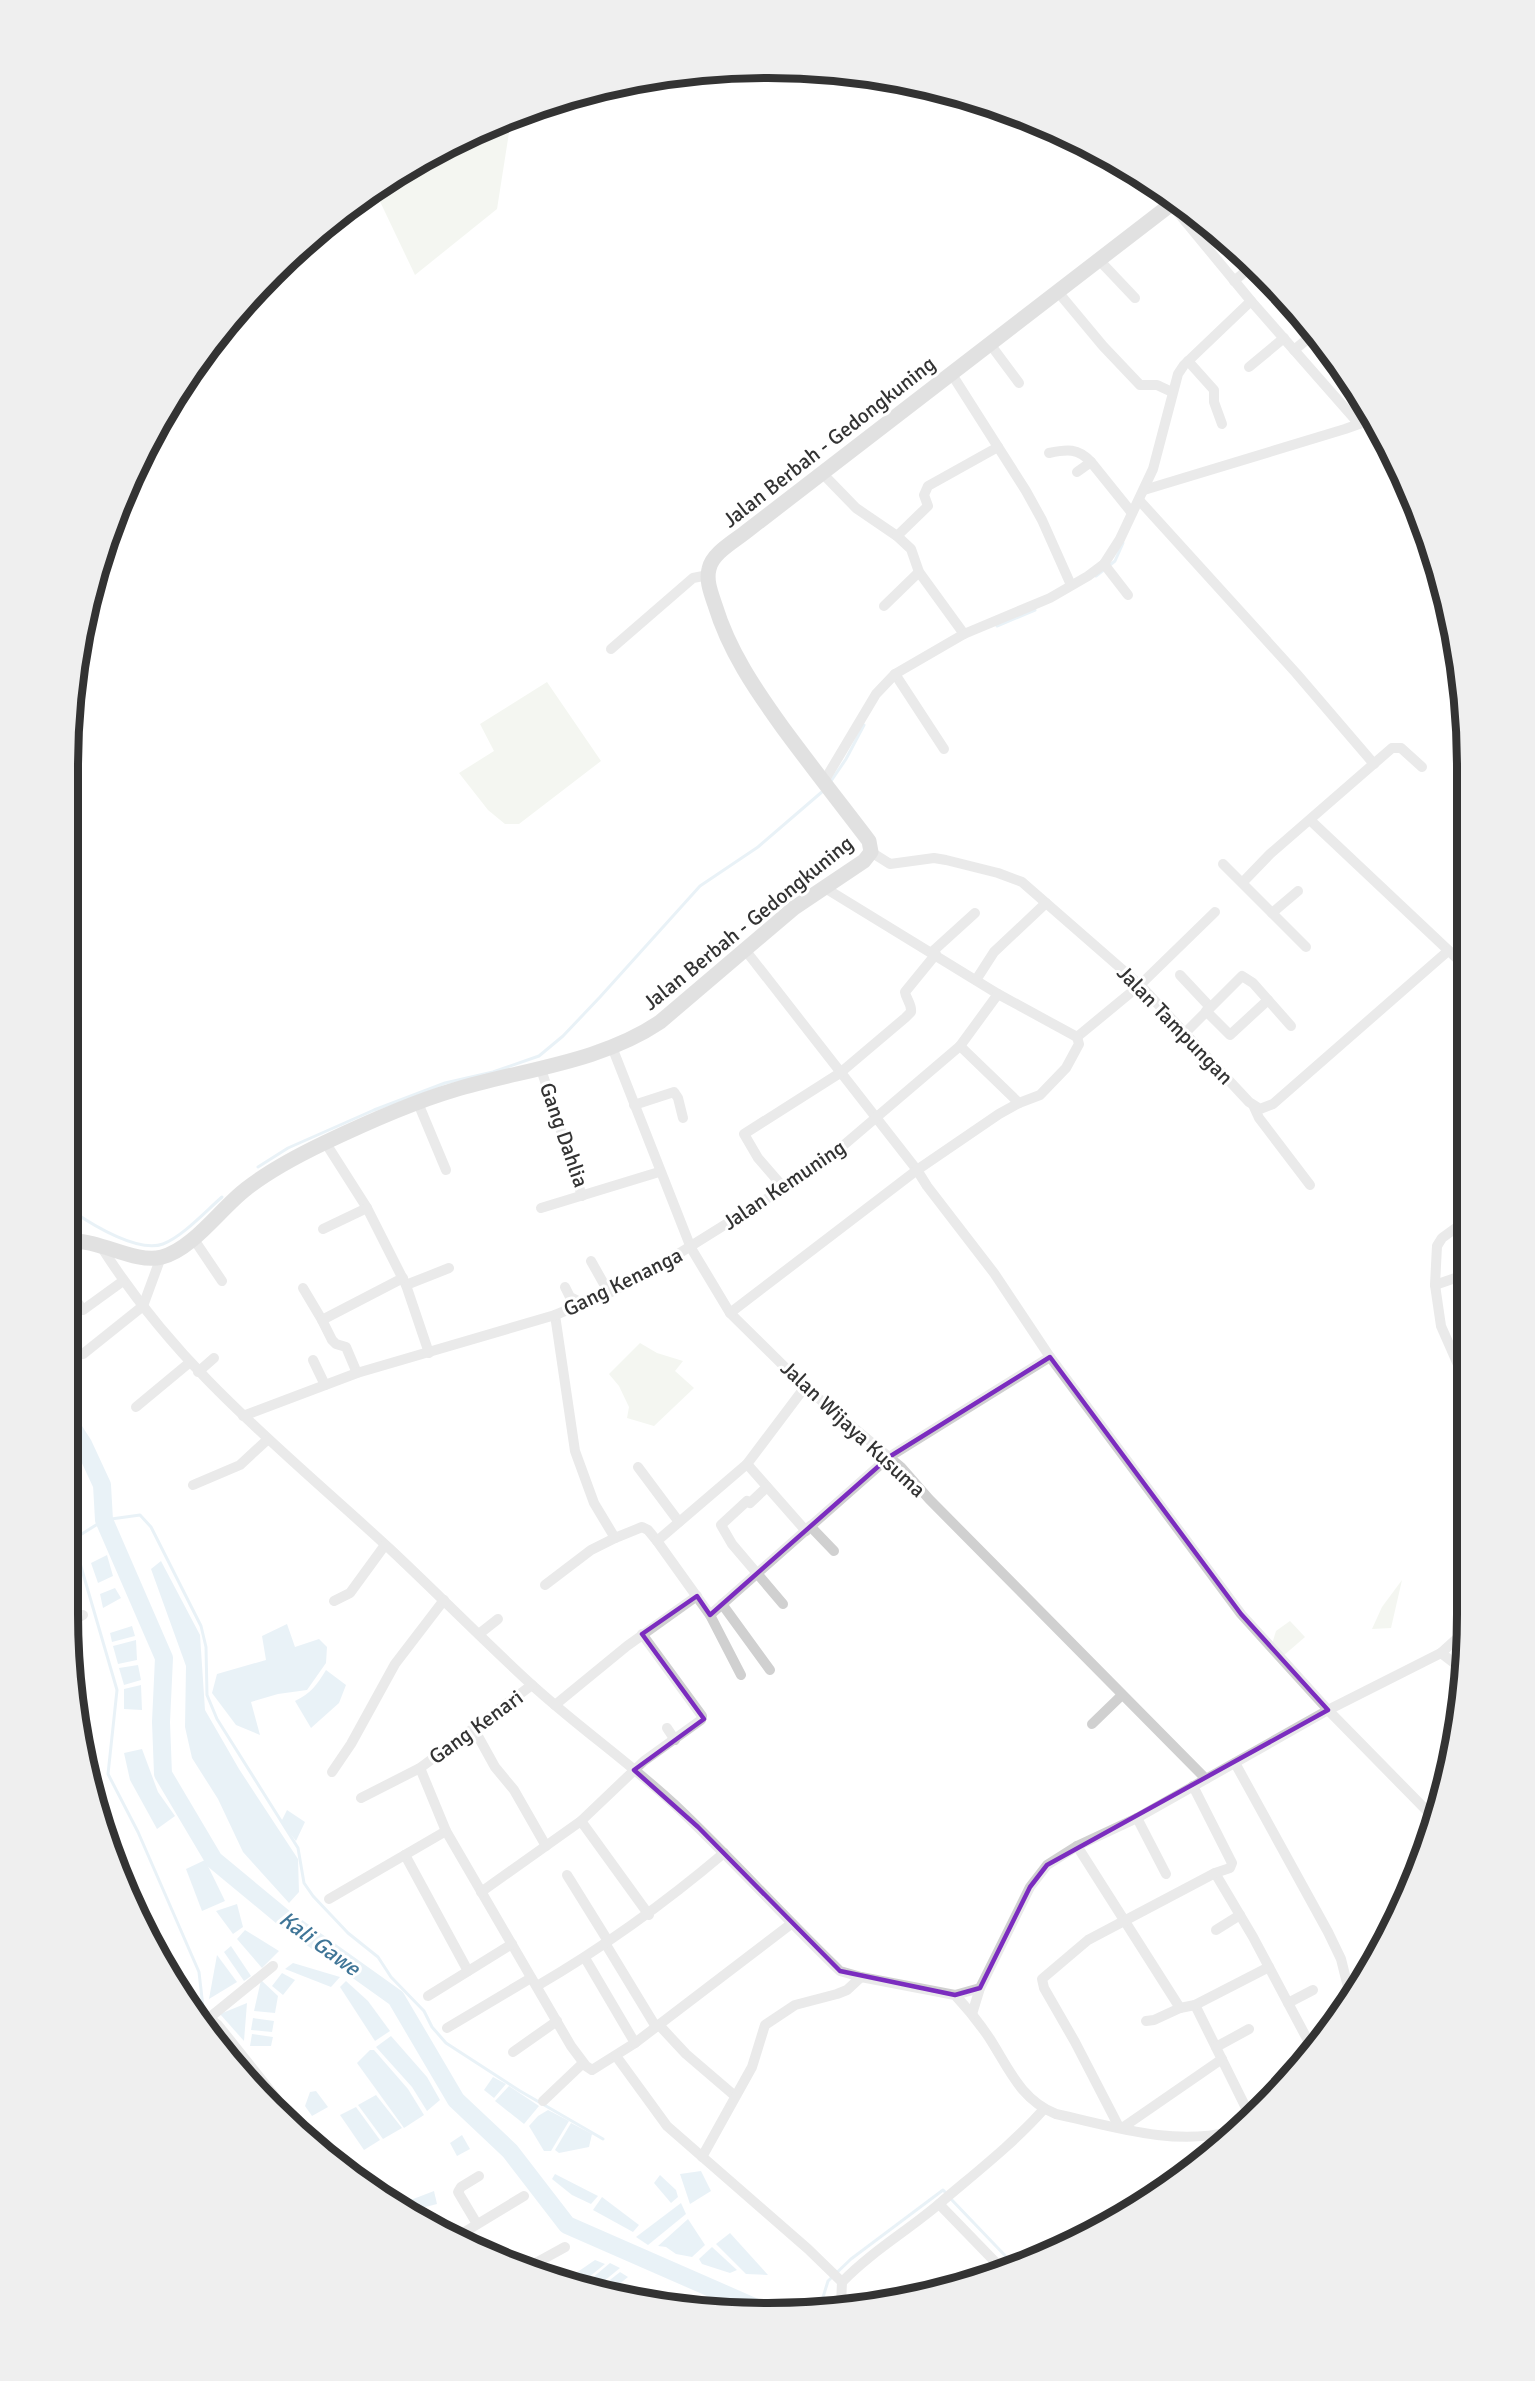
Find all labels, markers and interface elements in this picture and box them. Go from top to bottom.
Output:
street label: Jalan Berbah - Gedongkuning [717,351,941,533]
street label: Jalan Berbah - Gedongkuning [638,830,858,1016]
street label: Jalan Tampungan [1112,960,1238,1090]
street label: Gang Dahlia [534,1079,594,1191]
street label: Jalan Kemuning [717,1134,851,1236]
street label: Gang Kenanga [559,1242,687,1322]
street label: Jalan Wijaya Kusuma [775,1355,931,1503]
street label: Gang Kenari [424,1684,528,1770]
water label: Kali Gawe [274,1905,366,1982]

